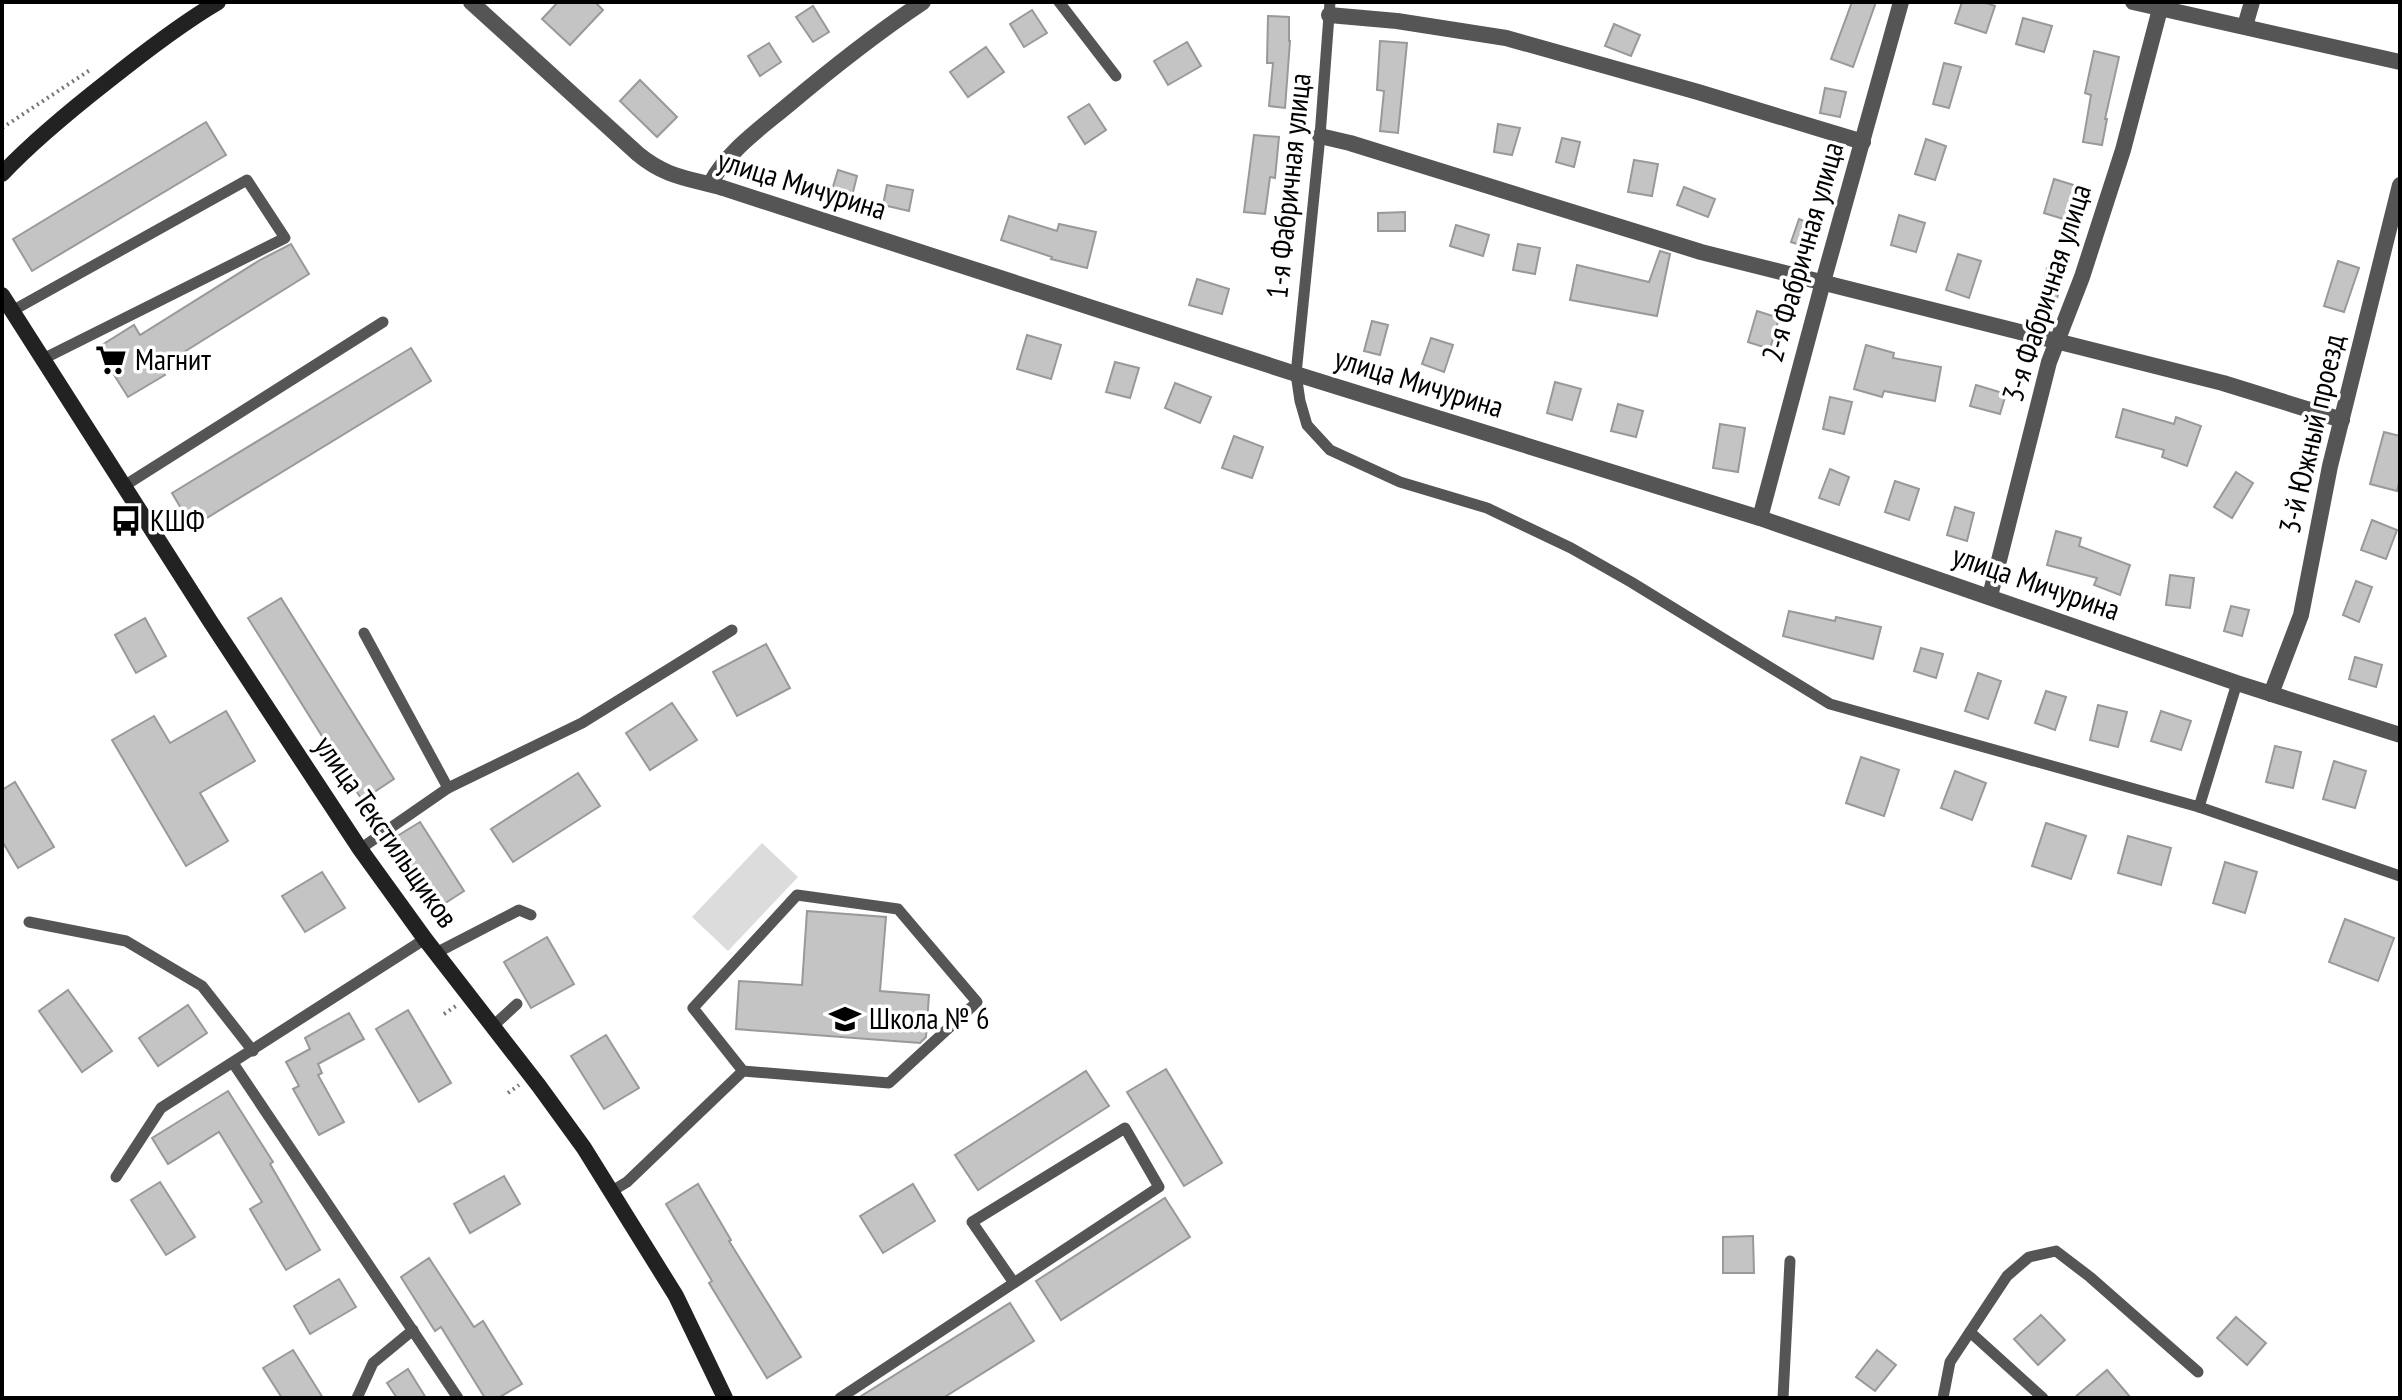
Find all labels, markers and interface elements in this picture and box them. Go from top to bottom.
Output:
street label: 1-я Фабричная улица [1256,71,1319,301]
street label: 2-я Фабричная улица [1752,137,1852,366]
street label: улица Мичурина [713,139,892,228]
street label: 3-я Фабричная улица [1992,179,2099,406]
street label: 3-й Южный проезд [2269,330,2352,537]
street label: улица Мичурина [1330,337,1509,426]
place label: Магнит [135,339,211,378]
supermarket icon: Магнит [94,343,128,377]
place label: КШФ [150,500,205,539]
bus stop icon: КШФ [109,504,143,538]
street label: улица Мичурина [1948,535,2125,628]
street label: улица Текстильщиков [307,727,468,935]
place label: Школа № 6 [869,998,989,1037]
school or university icon: Школа № 6 [828,1002,862,1036]

